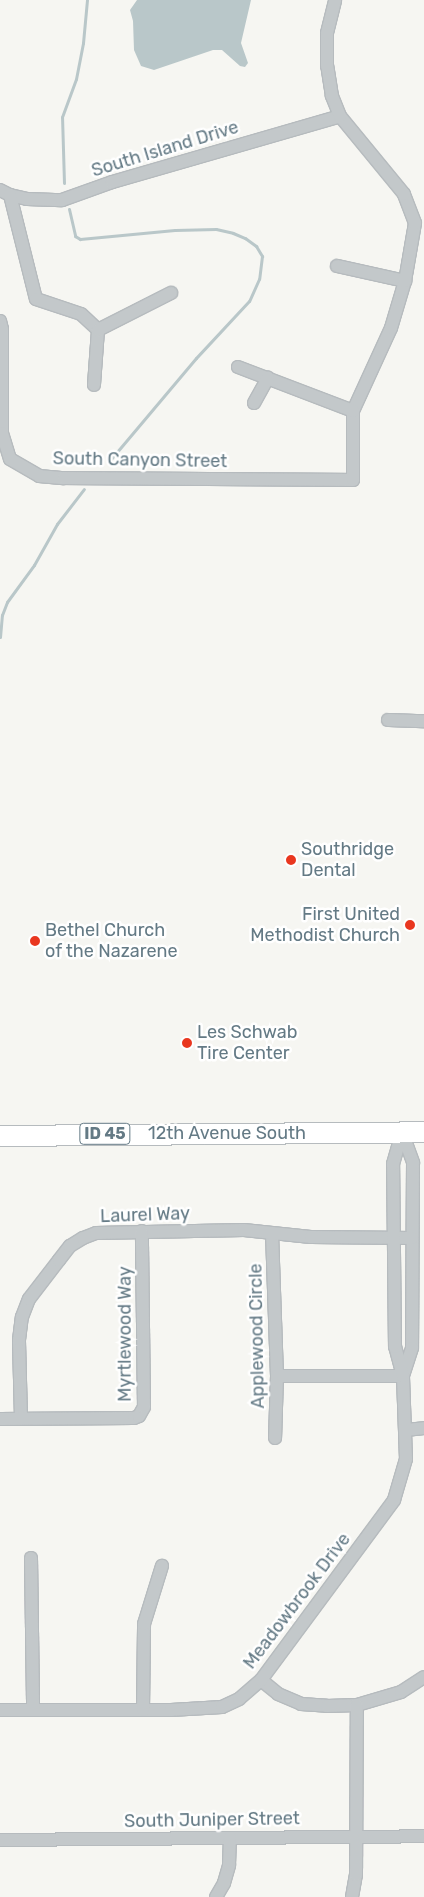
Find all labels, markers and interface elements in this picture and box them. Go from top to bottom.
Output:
street label: South Island Drive [89,116,241,182]
street label: South Canyon Street [53,448,227,472]
place label: Southridge Dental [301,839,394,882]
marker: Southridge Dental [285,854,297,866]
place label: First United Methodist Church [250,904,400,946]
marker: First United Methodist Church [404,919,416,931]
place label: Bethel Church of the Nazarene [45,920,178,962]
marker: Bethel Church of the Nazarene [29,935,41,947]
place label: Les Schwab Tire Center [197,1022,297,1064]
marker: Les Schwab Tire Center [181,1037,193,1049]
road number: ID 45 [79,1120,131,1148]
street label: 12th Avenue South [148,1122,306,1144]
street label: Laurel Way [100,1203,190,1227]
street label: Applewood Circle [245,1263,269,1409]
street label: Myrtlewood Way [114,1266,136,1402]
street label: Meadowbrook Drive [239,1529,355,1673]
street label: South Juniper Street [124,1808,300,1832]

